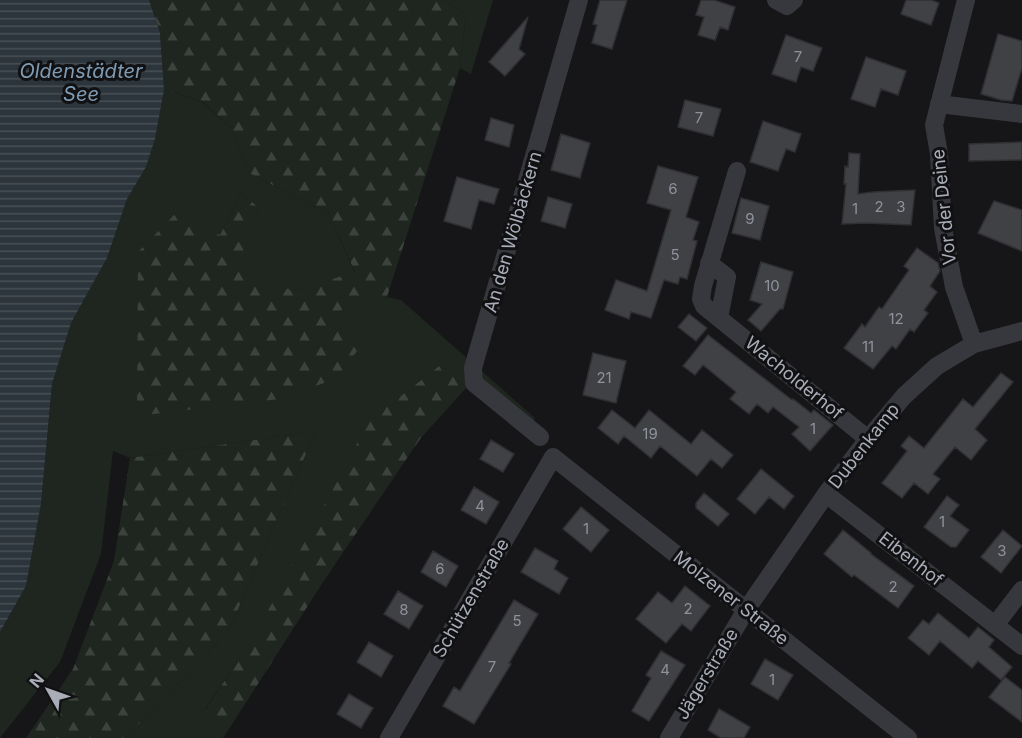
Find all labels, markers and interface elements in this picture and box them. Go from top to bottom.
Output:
house number: 7 [794,47,802,66]
water label: Oldenstädter See [19,59,143,106]
house number: 7 [695,108,703,127]
street label: Vor der Deine [927,148,960,266]
street label: An den Wölbäckern [479,149,546,315]
house number: 6 [668,179,678,198]
house number: 2 [874,197,884,216]
house number: 3 [896,197,906,216]
house number: 1 [852,199,858,218]
house number: 9 [745,209,755,228]
house number: 5 [670,245,680,264]
house number: 10 [764,276,780,295]
house number: 12 [888,309,904,328]
street label: Wacholderhof [741,332,848,424]
house number: 11 [862,337,874,356]
house number: 21 [596,368,612,387]
street label: Dubenkamp [824,399,903,493]
house number: 1 [810,419,816,438]
house number: 19 [642,424,658,443]
house number: 4 [475,496,485,515]
house number: 1 [939,512,945,531]
house number: 1 [583,519,589,538]
street label: Eibenhof [875,527,948,590]
street label: Schützenstraße [428,535,513,661]
house number: 3 [997,541,1007,560]
street label: Molzener Straße [669,546,793,649]
house number: 6 [435,559,445,578]
house number: 2 [888,577,898,596]
house number: 2 [683,599,693,618]
house number: 8 [399,600,409,619]
house number: 5 [512,611,522,630]
street label: Jägerstraße [671,624,742,723]
house number: 7 [488,657,496,676]
north arrow [18,660,78,720]
house number: 4 [660,660,670,679]
text: N [25,669,48,691]
house number: 1 [769,670,775,689]

